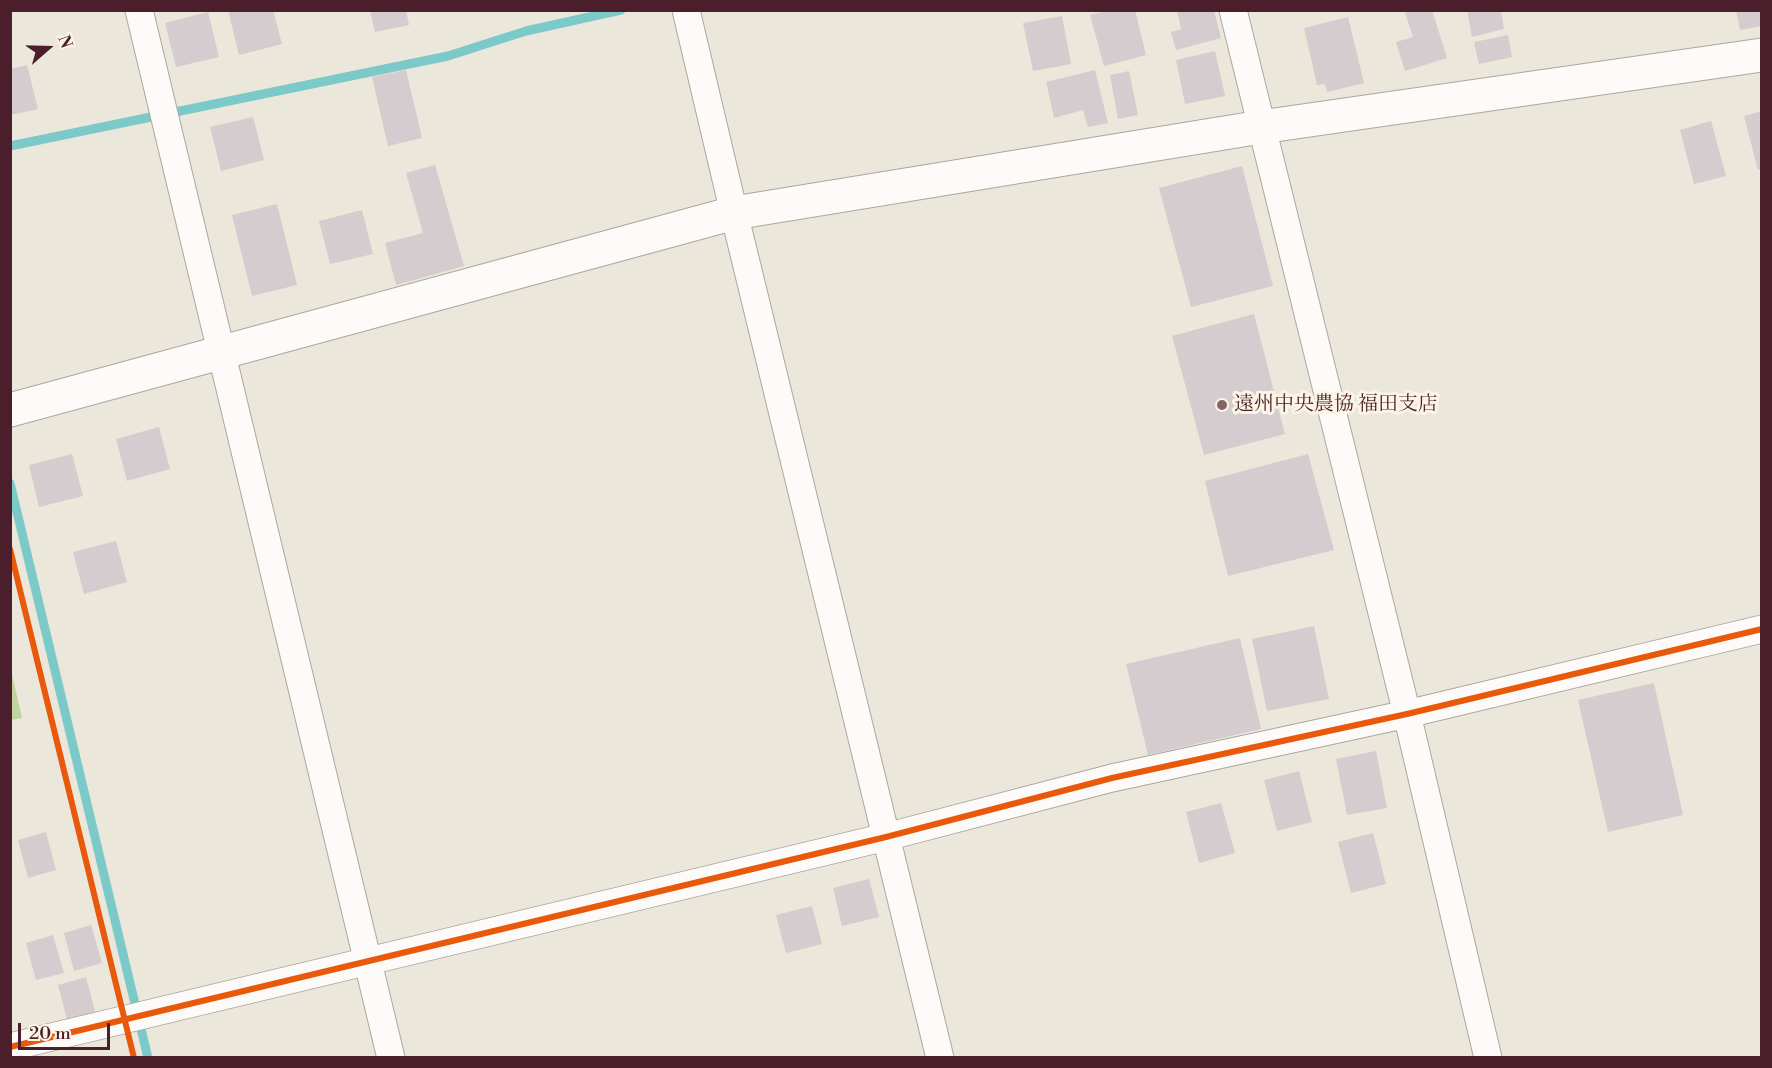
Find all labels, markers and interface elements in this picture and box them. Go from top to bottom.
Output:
north arrow [18,18,78,78]
text: N [53,32,76,51]
place label: 遠州中央農協 福田支店 [1234,393,1438,417]
marker: 遠州中央農協 福田支店 [1215,398,1229,412]
scale bar [21,1011,112,1049]
text: 20 m [29,1022,71,1045]

